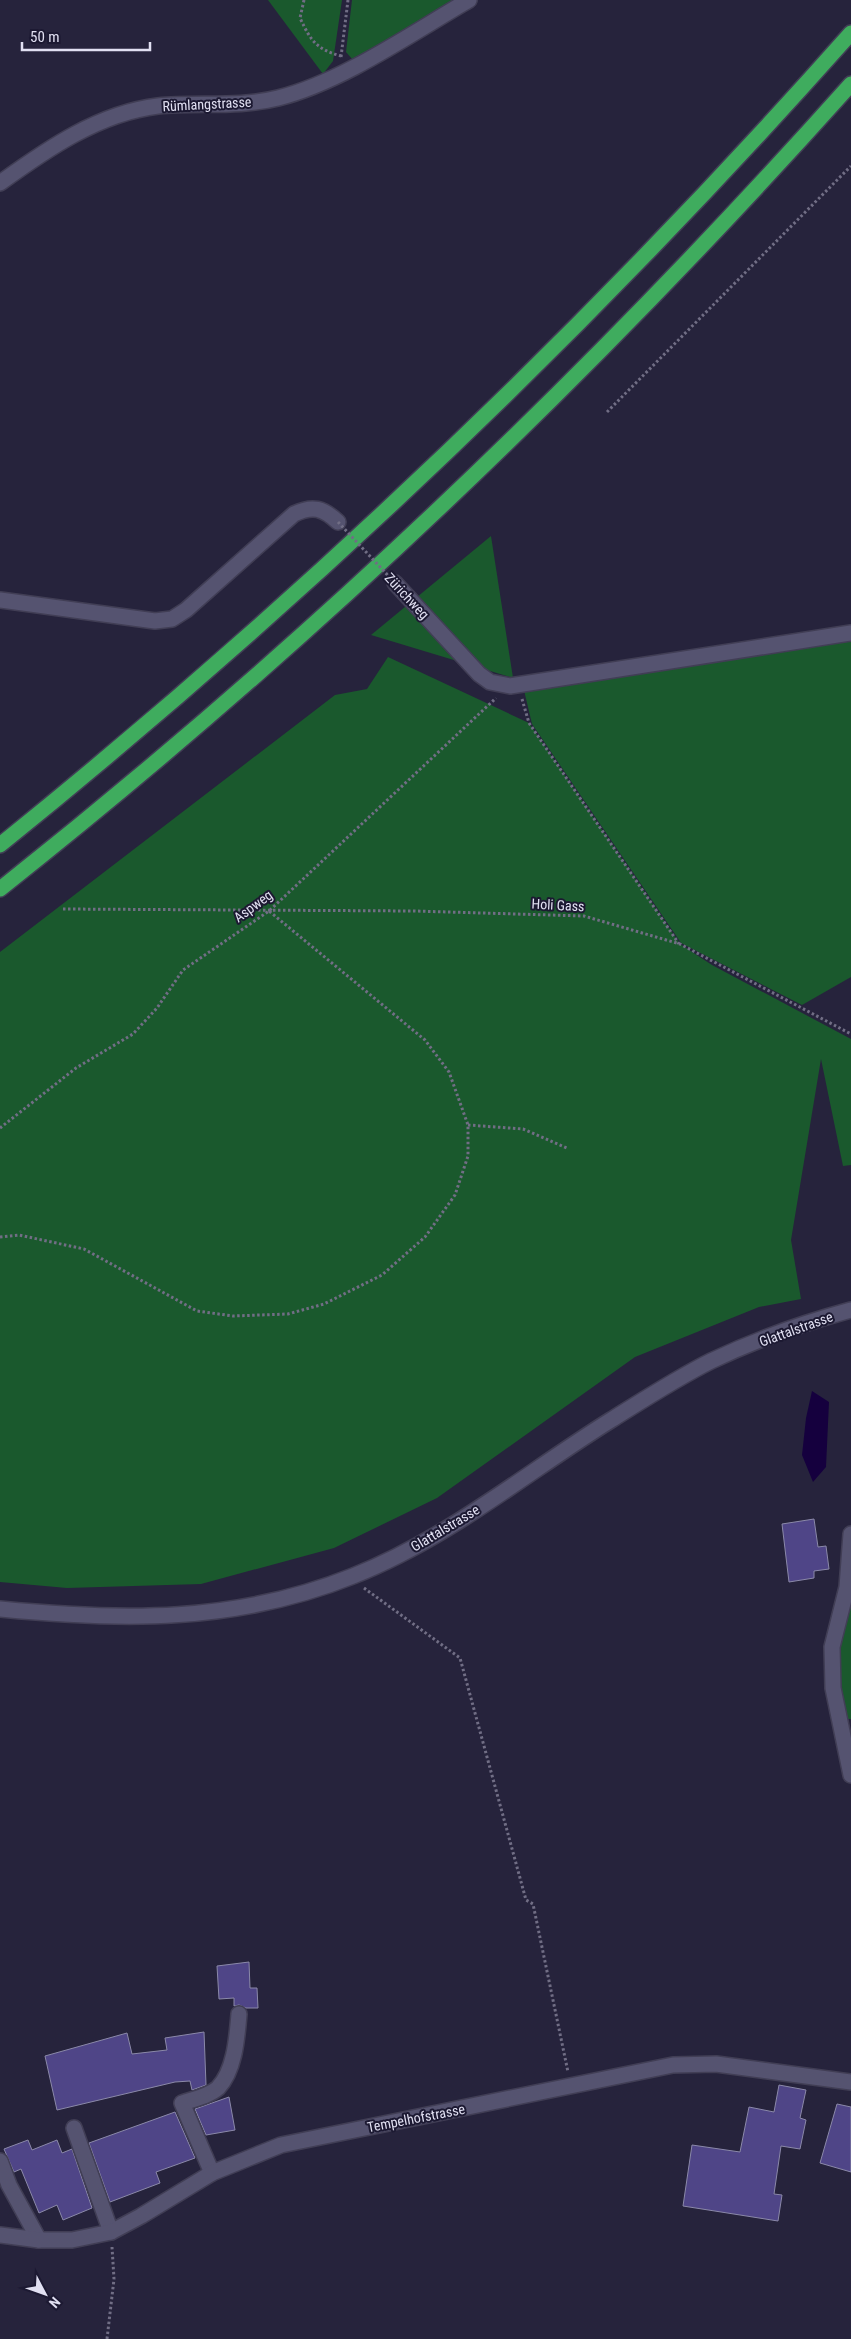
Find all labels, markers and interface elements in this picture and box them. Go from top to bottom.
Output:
scale bar [22,20,150,52]
text: 50 m [30,28,60,46]
street label: Rümlangstrasse [162,94,252,114]
street label: Zürichweg [382,570,432,622]
street label: Aspweg [231,887,275,925]
street label: Holi Gass [531,896,585,914]
street label: Glattalstrasse [757,1308,835,1350]
street label: Glattalstrasse [408,1501,482,1555]
street label: Tempelhofstrasse [366,2101,467,2135]
north arrow [20,2269,70,2319]
text: N [46,2294,64,2311]

